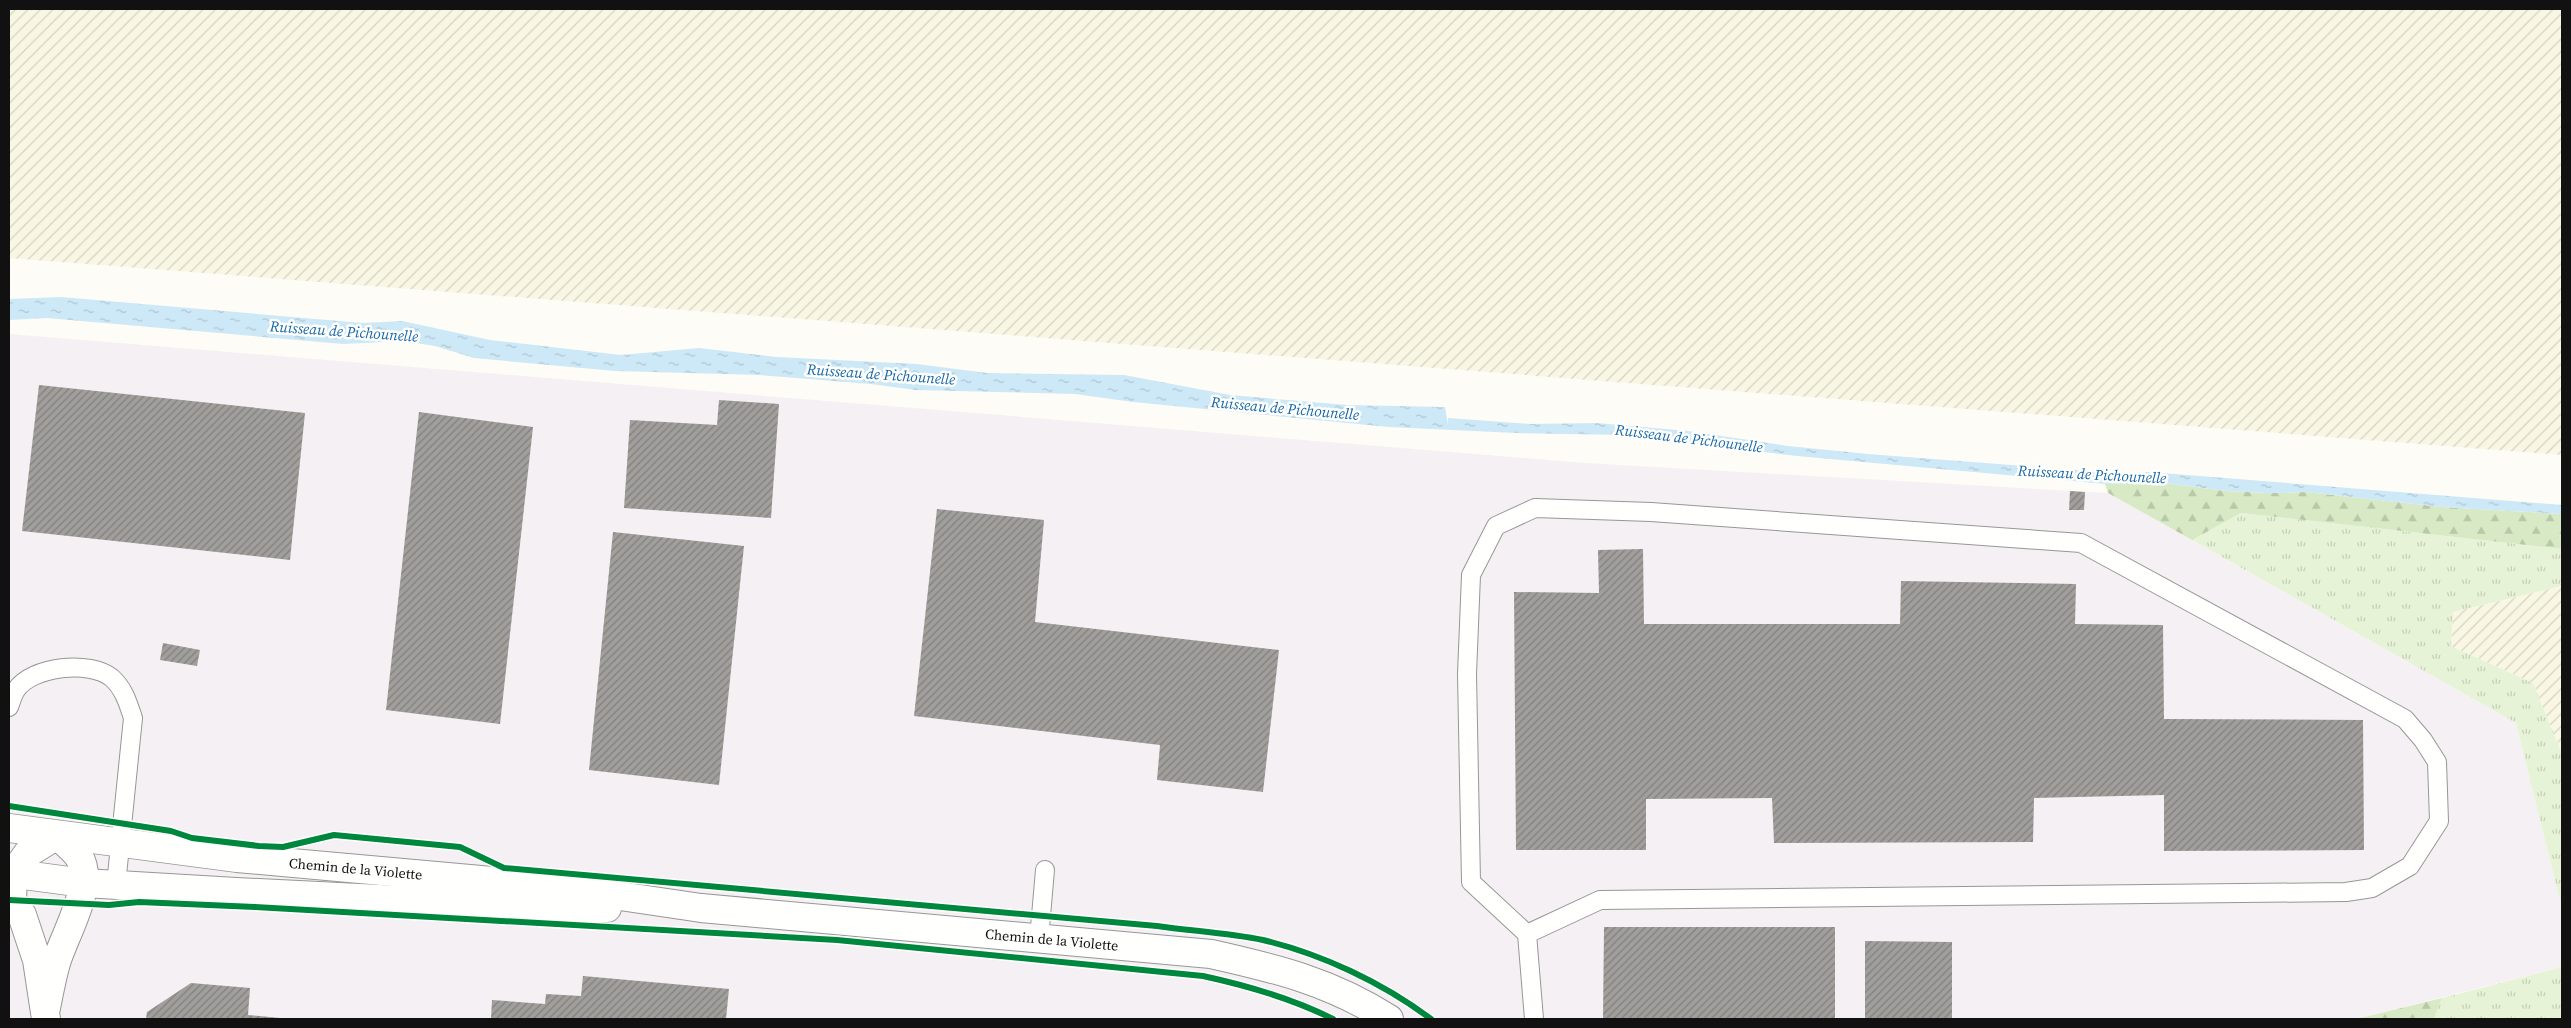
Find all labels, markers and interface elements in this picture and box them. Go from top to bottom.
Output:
water label: Ruisseau de Pichounelle [268,315,419,347]
water label: Ruisseau de Pichounelle [805,358,956,390]
water label: Ruisseau de Pichounelle [1209,391,1360,425]
water label: Ruisseau de Pichounelle [1613,418,1764,457]
water label: Ruisseau de Pichounelle [2016,460,2167,488]
street label: Chemin de la Violette [288,853,423,885]
street label: Chemin de la Violette [984,924,1119,956]

